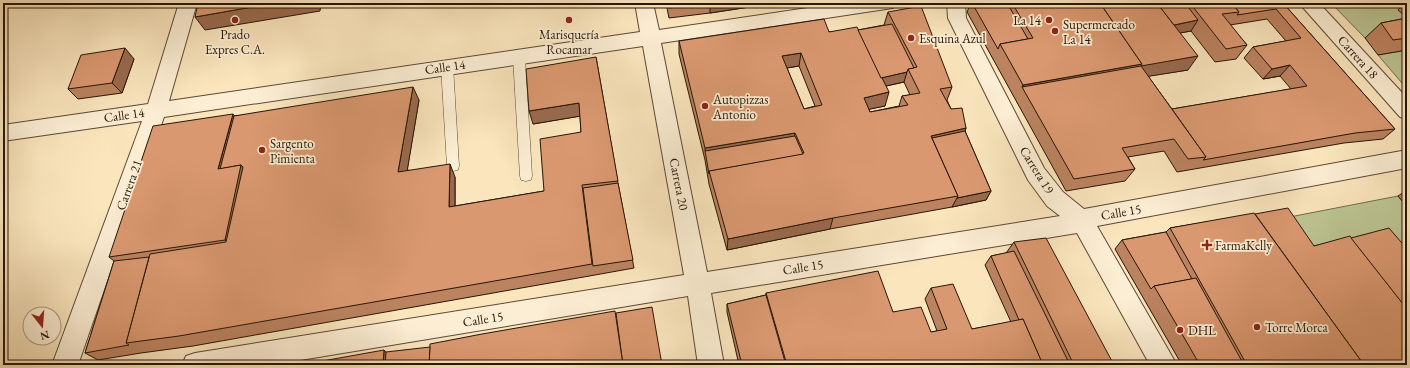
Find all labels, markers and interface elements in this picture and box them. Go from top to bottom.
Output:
place label: La 14 [1013,12,1042,29]
marker: Prado Expres C.A. [230,15,240,25]
marker: Marisquería Rocamar [564,15,574,25]
marker: La 14 [1044,15,1054,25]
place label: Supermercado La 14 [1063,16,1135,48]
place label: Prado Expres C.A. [205,26,265,58]
place label: Marisquería Rocamar [539,26,600,58]
marker: Supermercado La 14 [1050,26,1060,36]
place label: Esquina Azul [919,30,986,47]
street label: Carrera 18 [1334,32,1382,82]
marker: Esquina Azul [906,33,916,43]
street label: Calle 14 [424,56,467,78]
place label: Autopizzas Antonio [712,91,768,123]
marker: Autopizzas Antonio [700,101,710,111]
street label: Calle 14 [103,104,146,126]
place label: Sargento Pimienta [270,135,316,167]
street label: Carrera 19 [1016,143,1059,198]
marker: Sargento Pimienta [257,145,267,155]
street label: Carrera 20 [666,156,692,212]
street label: Carrera 21 [112,157,146,213]
street label: Calle 15 [1099,200,1143,224]
place label: FarmaKelly [1215,237,1272,254]
marker: FarmaKelly [1202,240,1212,250]
street label: Calle 15 [782,255,824,279]
north arrow [22,306,62,346]
street label: Calle 15 [462,307,504,331]
place label: Torre Morca [1265,319,1328,336]
place label: DHL [1188,322,1216,339]
marker: Torre Morca [1252,322,1262,332]
marker: DHL [1175,325,1185,335]
text: N [39,328,51,344]

